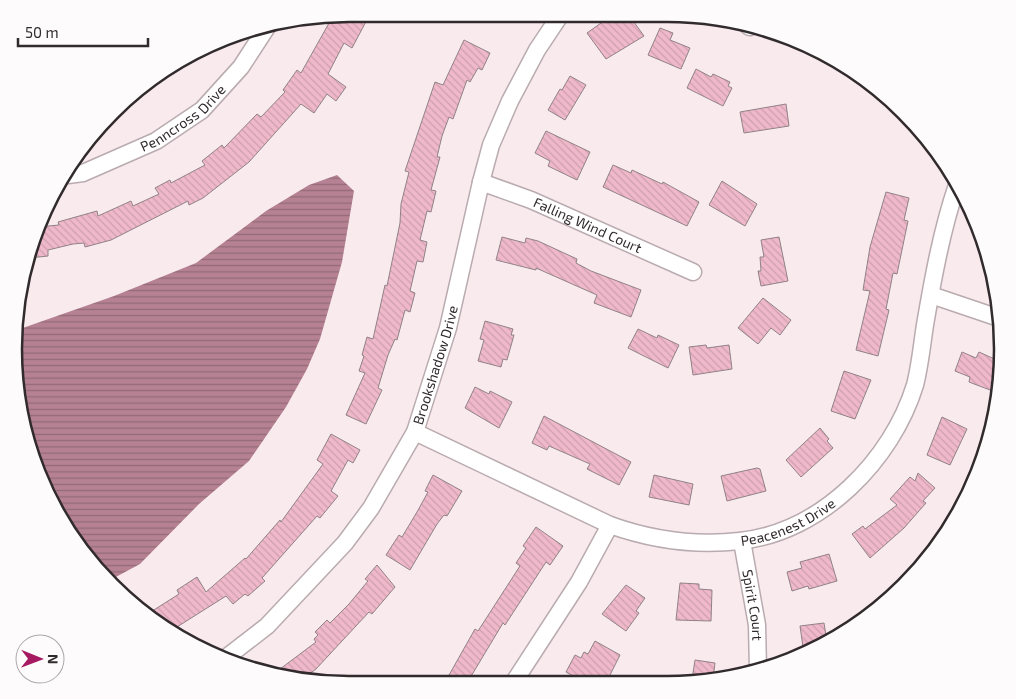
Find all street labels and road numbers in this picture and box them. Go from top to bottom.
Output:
street label: Penncross Drive [137,81,229,155]
street label: Falling Wind Court [531,193,644,256]
street label: Brookshadow Drive [409,304,461,427]
street label: Peacenest Drive [739,494,838,549]
street label: Spirit Court [739,568,766,641]

